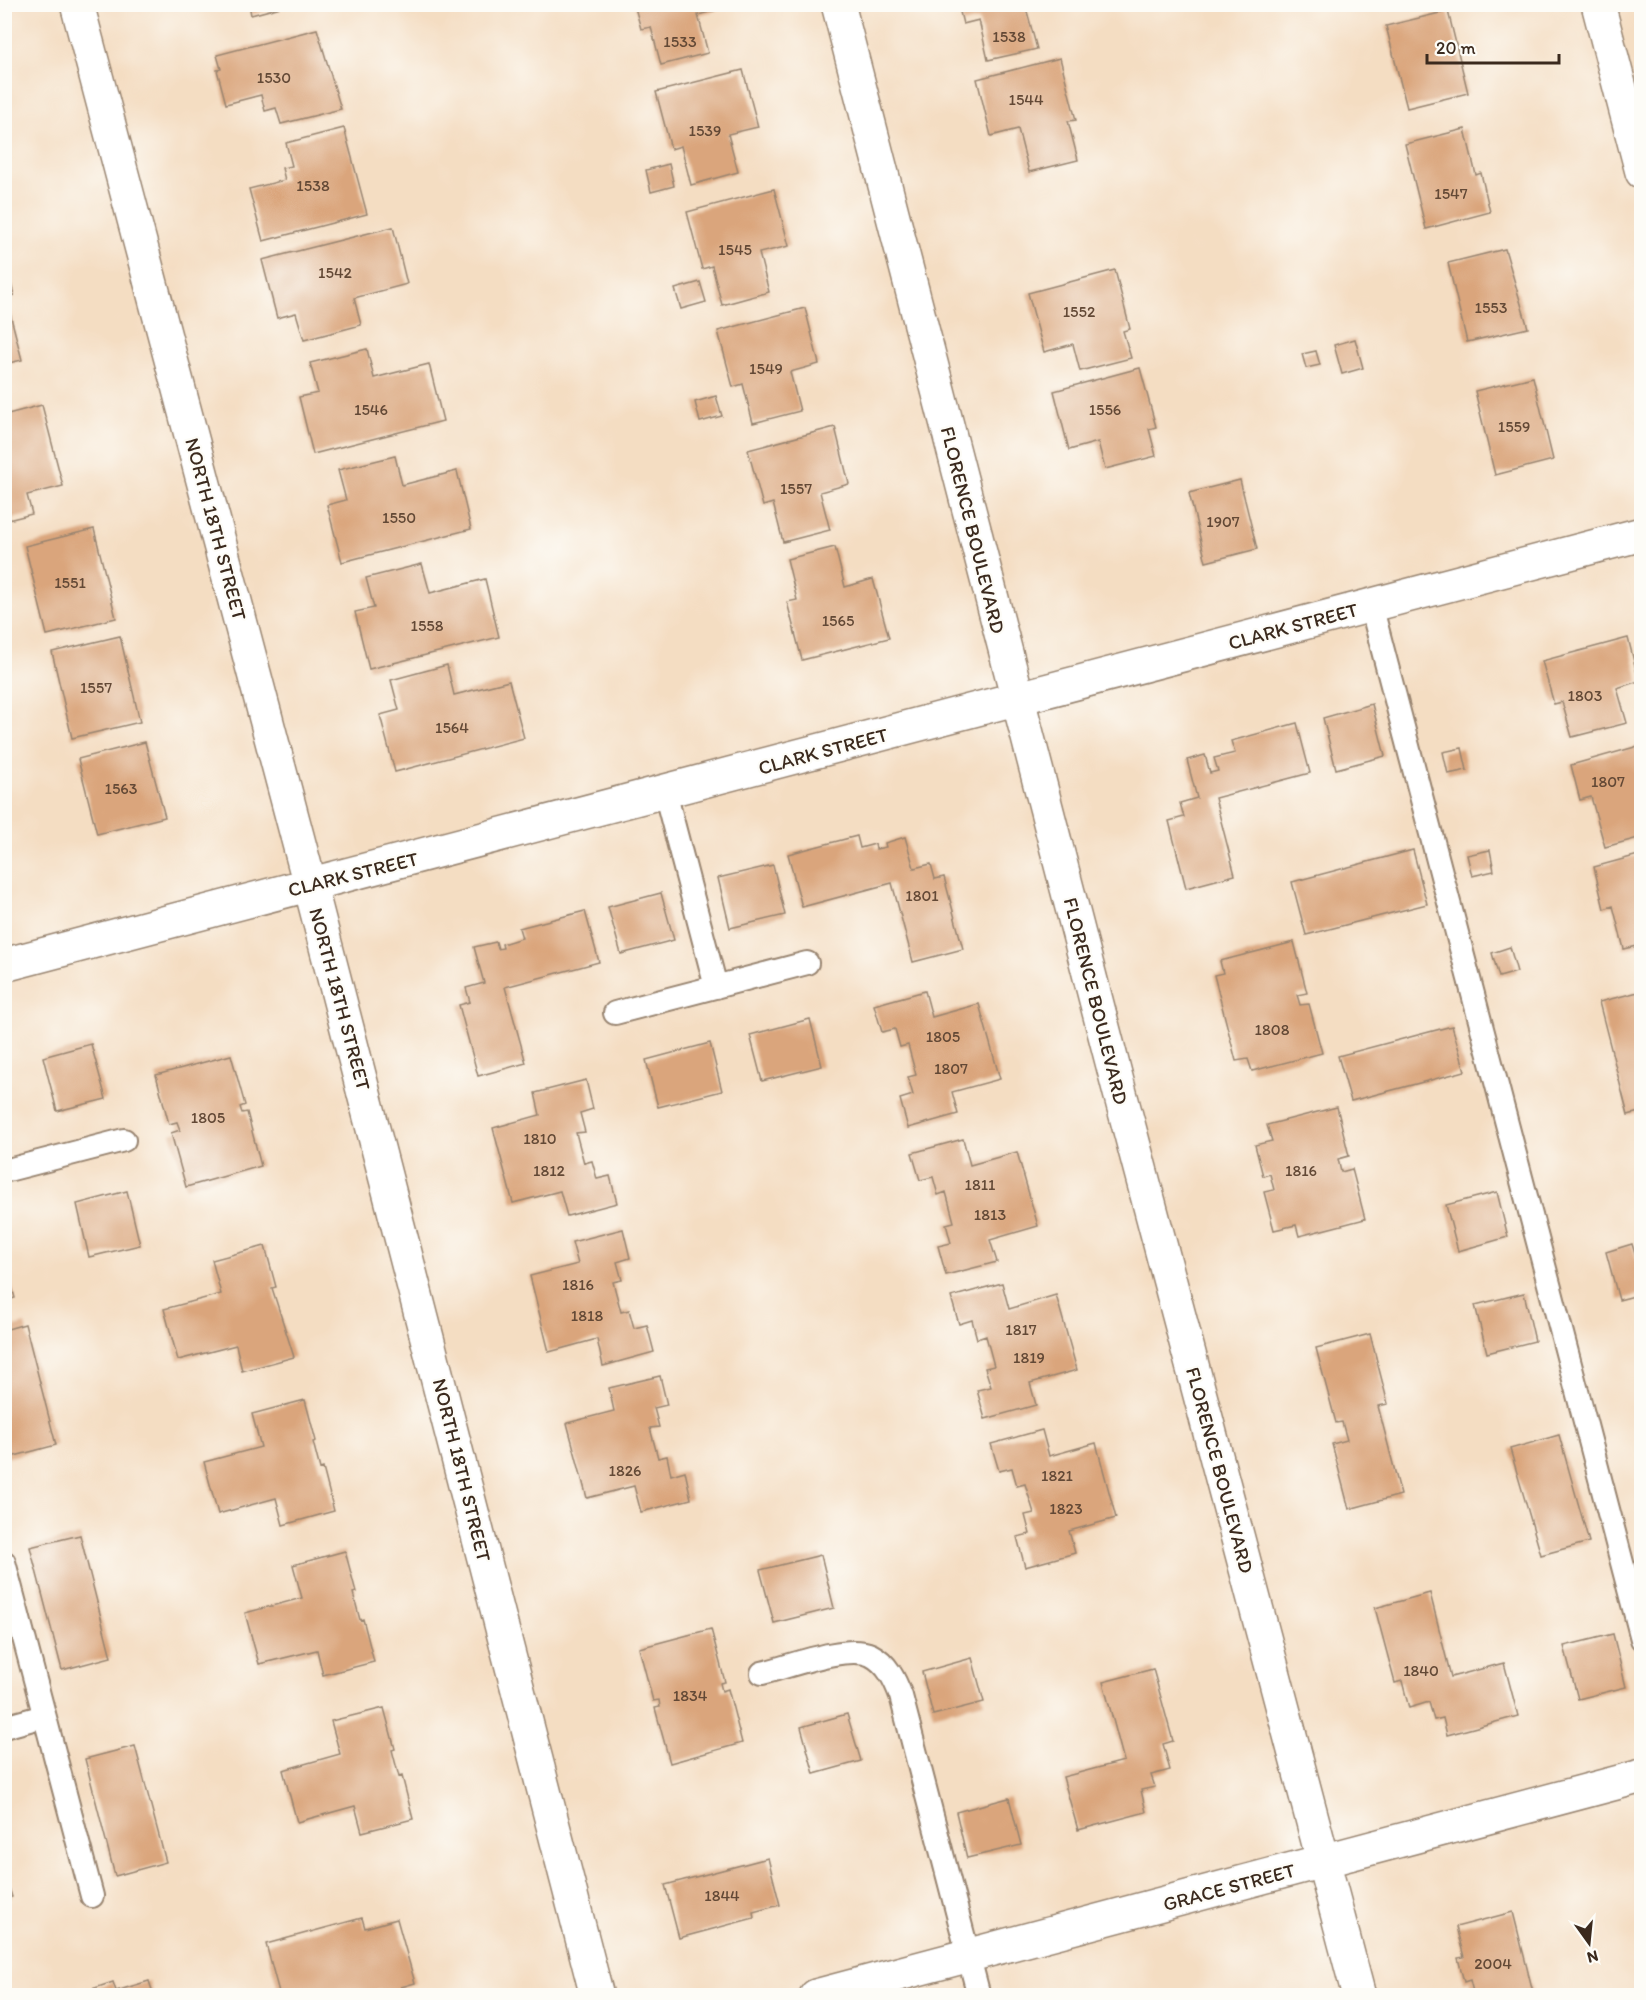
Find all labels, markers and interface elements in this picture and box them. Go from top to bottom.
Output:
house number: 1538 [992,27,1026,46]
scale bar [1427,27,1559,65]
house number: 1533 [663,32,697,51]
text: 20 m [1436,37,1476,59]
house number: 1530 [257,68,291,87]
house number: 1544 [1008,90,1044,109]
house number: 1539 [689,121,721,140]
house number: 1538 [296,176,330,195]
house number: 1547 [1434,184,1468,203]
house number: 1545 [718,240,752,259]
house number: 1542 [318,263,353,282]
house number: 1553 [1475,298,1508,317]
house number: 1552 [1063,302,1096,321]
house number: 1549 [749,359,783,378]
house number: 1546 [354,400,388,419]
house number: 1556 [1089,400,1121,419]
house number: 1559 [1498,417,1530,436]
street label: FLORENCE BOULEVARD [936,424,1010,636]
street label: NORTH 18TH STREET [180,435,252,623]
house number: 1557 [780,479,812,498]
house number: 1550 [382,508,416,527]
house number: 1907 [1206,512,1240,531]
house number: 1551 [54,573,86,592]
street label: CLARK STREET [1225,597,1361,655]
house number: 1565 [822,611,854,630]
house number: 1558 [411,616,444,635]
house number: 1557 [80,678,112,697]
house number: 1803 [1568,686,1603,705]
house number: 1564 [435,718,469,737]
street label: CLARK STREET [755,722,891,780]
house number: 1807 [1591,772,1625,791]
house number: 1563 [104,779,138,798]
street label: CLARK STREET [285,846,421,902]
house number: 1801 [905,886,939,905]
street label: FLORENCE BOULEVARD [1059,895,1133,1107]
street label: NORTH 18TH STREET [304,905,376,1093]
house number: 1808 [1255,1020,1290,1039]
house number: 1805 [926,1027,960,1046]
house number: 1807 [934,1059,968,1078]
house number: 1805 [191,1108,225,1127]
house number: 1810 [523,1129,557,1148]
house number: 1812 [533,1161,566,1180]
house number: 1816 [1285,1161,1317,1180]
house number: 1811 [964,1175,996,1194]
house number: 1813 [974,1205,1006,1224]
house number: 1816 [562,1275,594,1294]
house number: 1818 [571,1306,603,1325]
house number: 1817 [1005,1320,1037,1339]
house number: 1819 [1013,1348,1045,1367]
street label: FLORENCE BOULEVARD [1181,1364,1259,1576]
street label: NORTH 18TH STREET [428,1376,496,1564]
house number: 1826 [608,1461,642,1480]
house number: 1821 [1041,1466,1074,1485]
house number: 1823 [1049,1499,1083,1518]
house number: 1840 [1403,1661,1439,1680]
house number: 1834 [673,1686,708,1705]
street label: GRACE STREET [1160,1858,1298,1916]
house number: 1844 [704,1886,740,1905]
north arrow [1559,1913,1619,1973]
text: N [1585,1946,1600,1968]
house number: 2004 [1474,1954,1512,1973]

